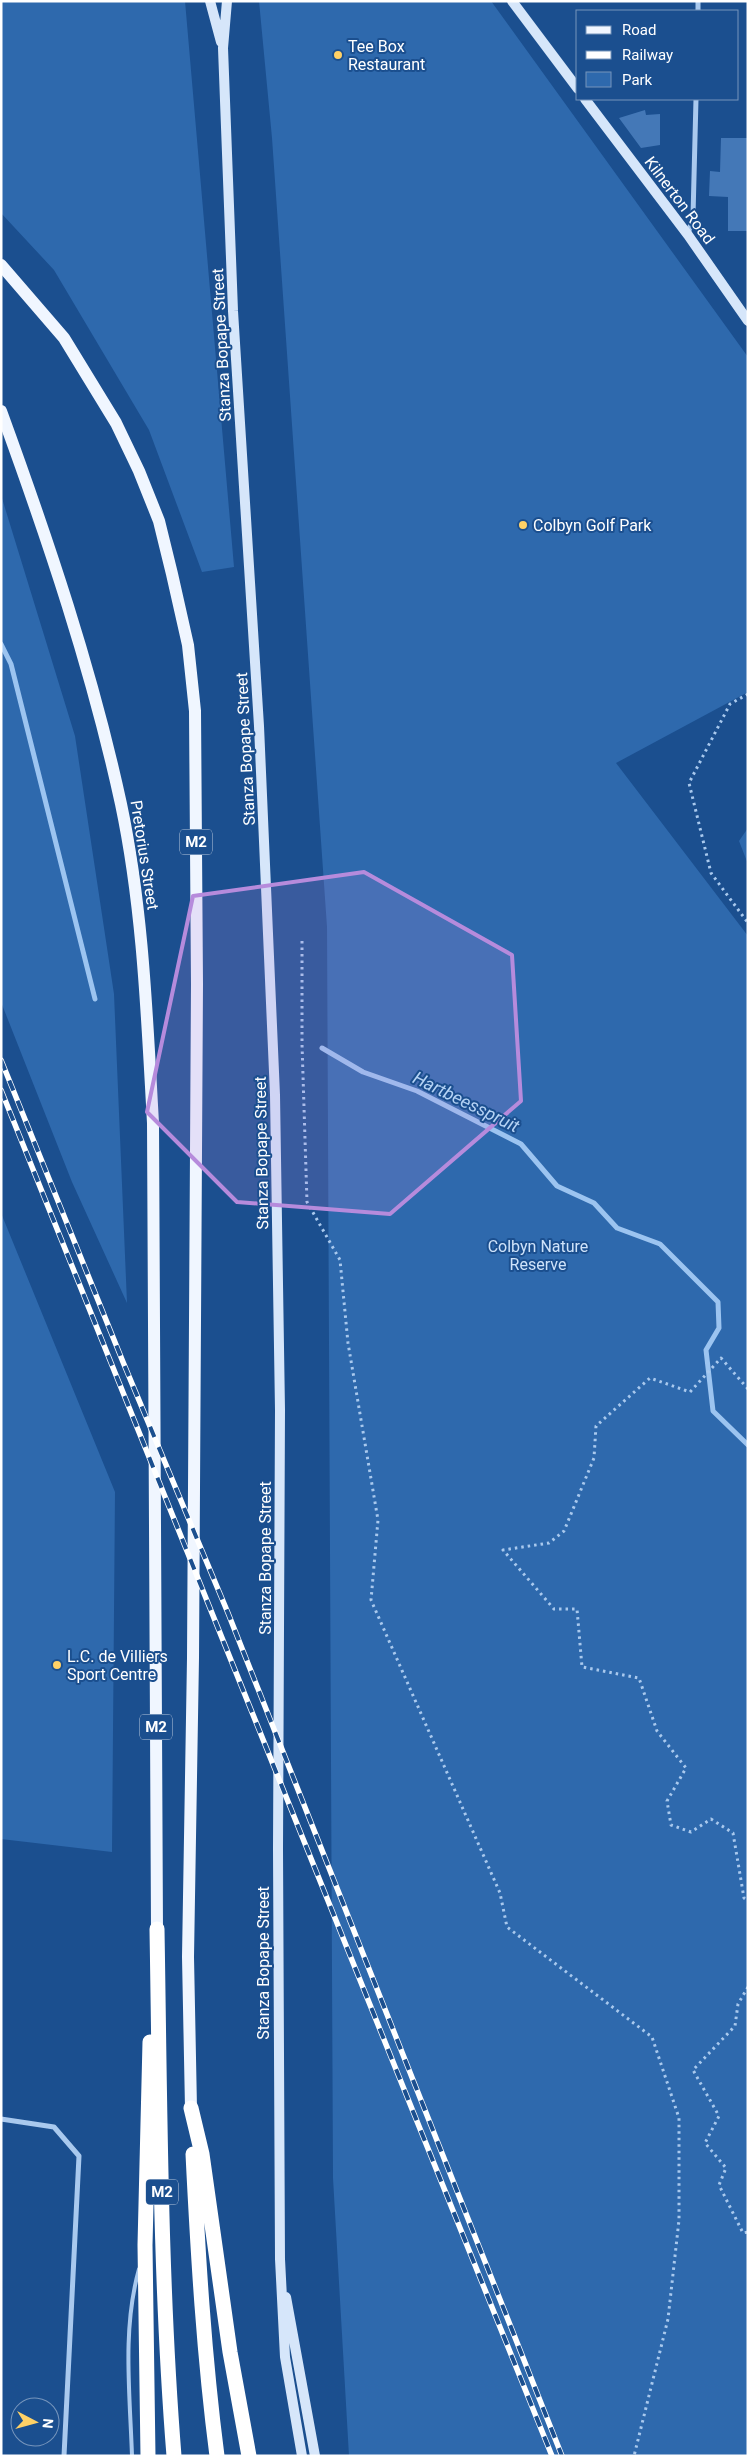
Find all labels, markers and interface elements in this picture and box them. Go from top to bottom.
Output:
legend [576,10,739,100]
text: Road [622,21,656,39]
place label: Tee Box Restaurant [348,37,425,74]
text: Railway [622,46,673,64]
marker: Tee Box Restaurant [332,49,344,61]
text: Park [622,71,653,89]
street label: Kilnerton Road [641,153,719,248]
street label: Stanza Bopape Street [208,268,235,422]
place label: Colbyn Golf Park [533,516,652,535]
marker: Colbyn Golf Park [517,519,529,531]
street label: Stanza Bopape Street [232,672,259,826]
street label: Pretorius Street [126,799,163,911]
road number: M2 [180,830,212,854]
water label: Hartbeesspruit [410,1067,523,1136]
street label: Stanza Bopape Street [251,1076,272,1230]
park label: Colbyn Nature Reserve [488,1237,588,1274]
street label: Stanza Bopape Street [256,1481,275,1635]
place label: L.C. de Villiers Sport Centre [67,1647,168,1684]
marker: L.C. de Villiers Sport Centre [51,1659,63,1671]
road number: M2 [140,1714,172,1740]
street label: Stanza Bopape Street [254,1886,273,2040]
road number: M2 [146,2180,178,2204]
north arrow [10,2397,60,2447]
text: N [39,2418,56,2429]

